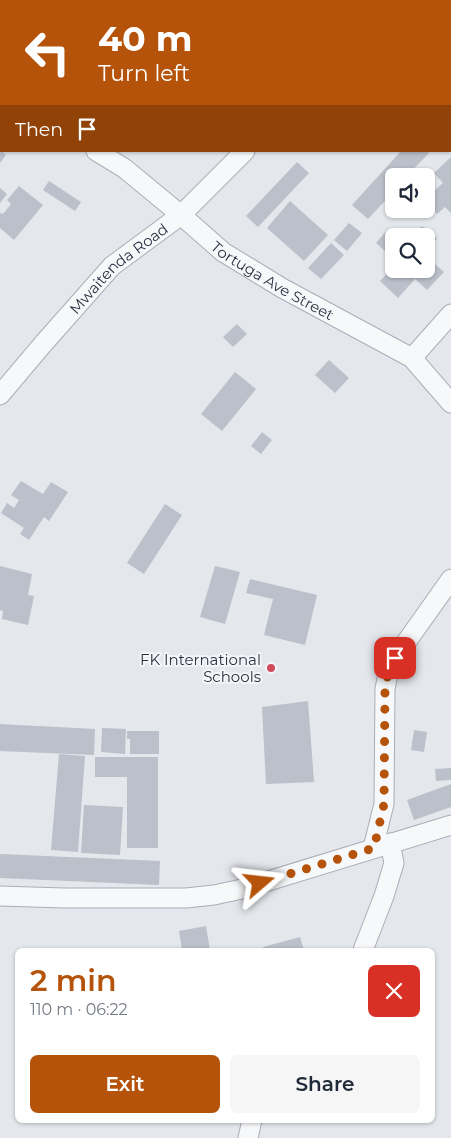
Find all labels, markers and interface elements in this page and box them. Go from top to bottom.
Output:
text: 40 m [98,17,193,60]
icon: left [15,20,80,85]
text: Turn left [98,60,190,87]
icon: arrive [73,115,101,143]
text: Then [15,118,63,141]
map controls [385,168,435,278]
button: sound [385,168,435,218]
street label: Mwaitenda Road [65,219,171,318]
button: search [385,228,435,278]
street label: Tortuga Ave Street [207,237,338,324]
pin [374,637,416,679]
icon: arrive [381,644,409,672]
place label: FK International Schools [140,650,261,686]
marker: FK International Schools [265,662,277,674]
position arrow [233,856,285,908]
text: 2 min [30,962,117,999]
button: close [368,965,420,1017]
text: 110 m · 06:22 [30,1000,128,1019]
button: Exit [30,1055,220,1113]
button: Share [230,1055,420,1113]

